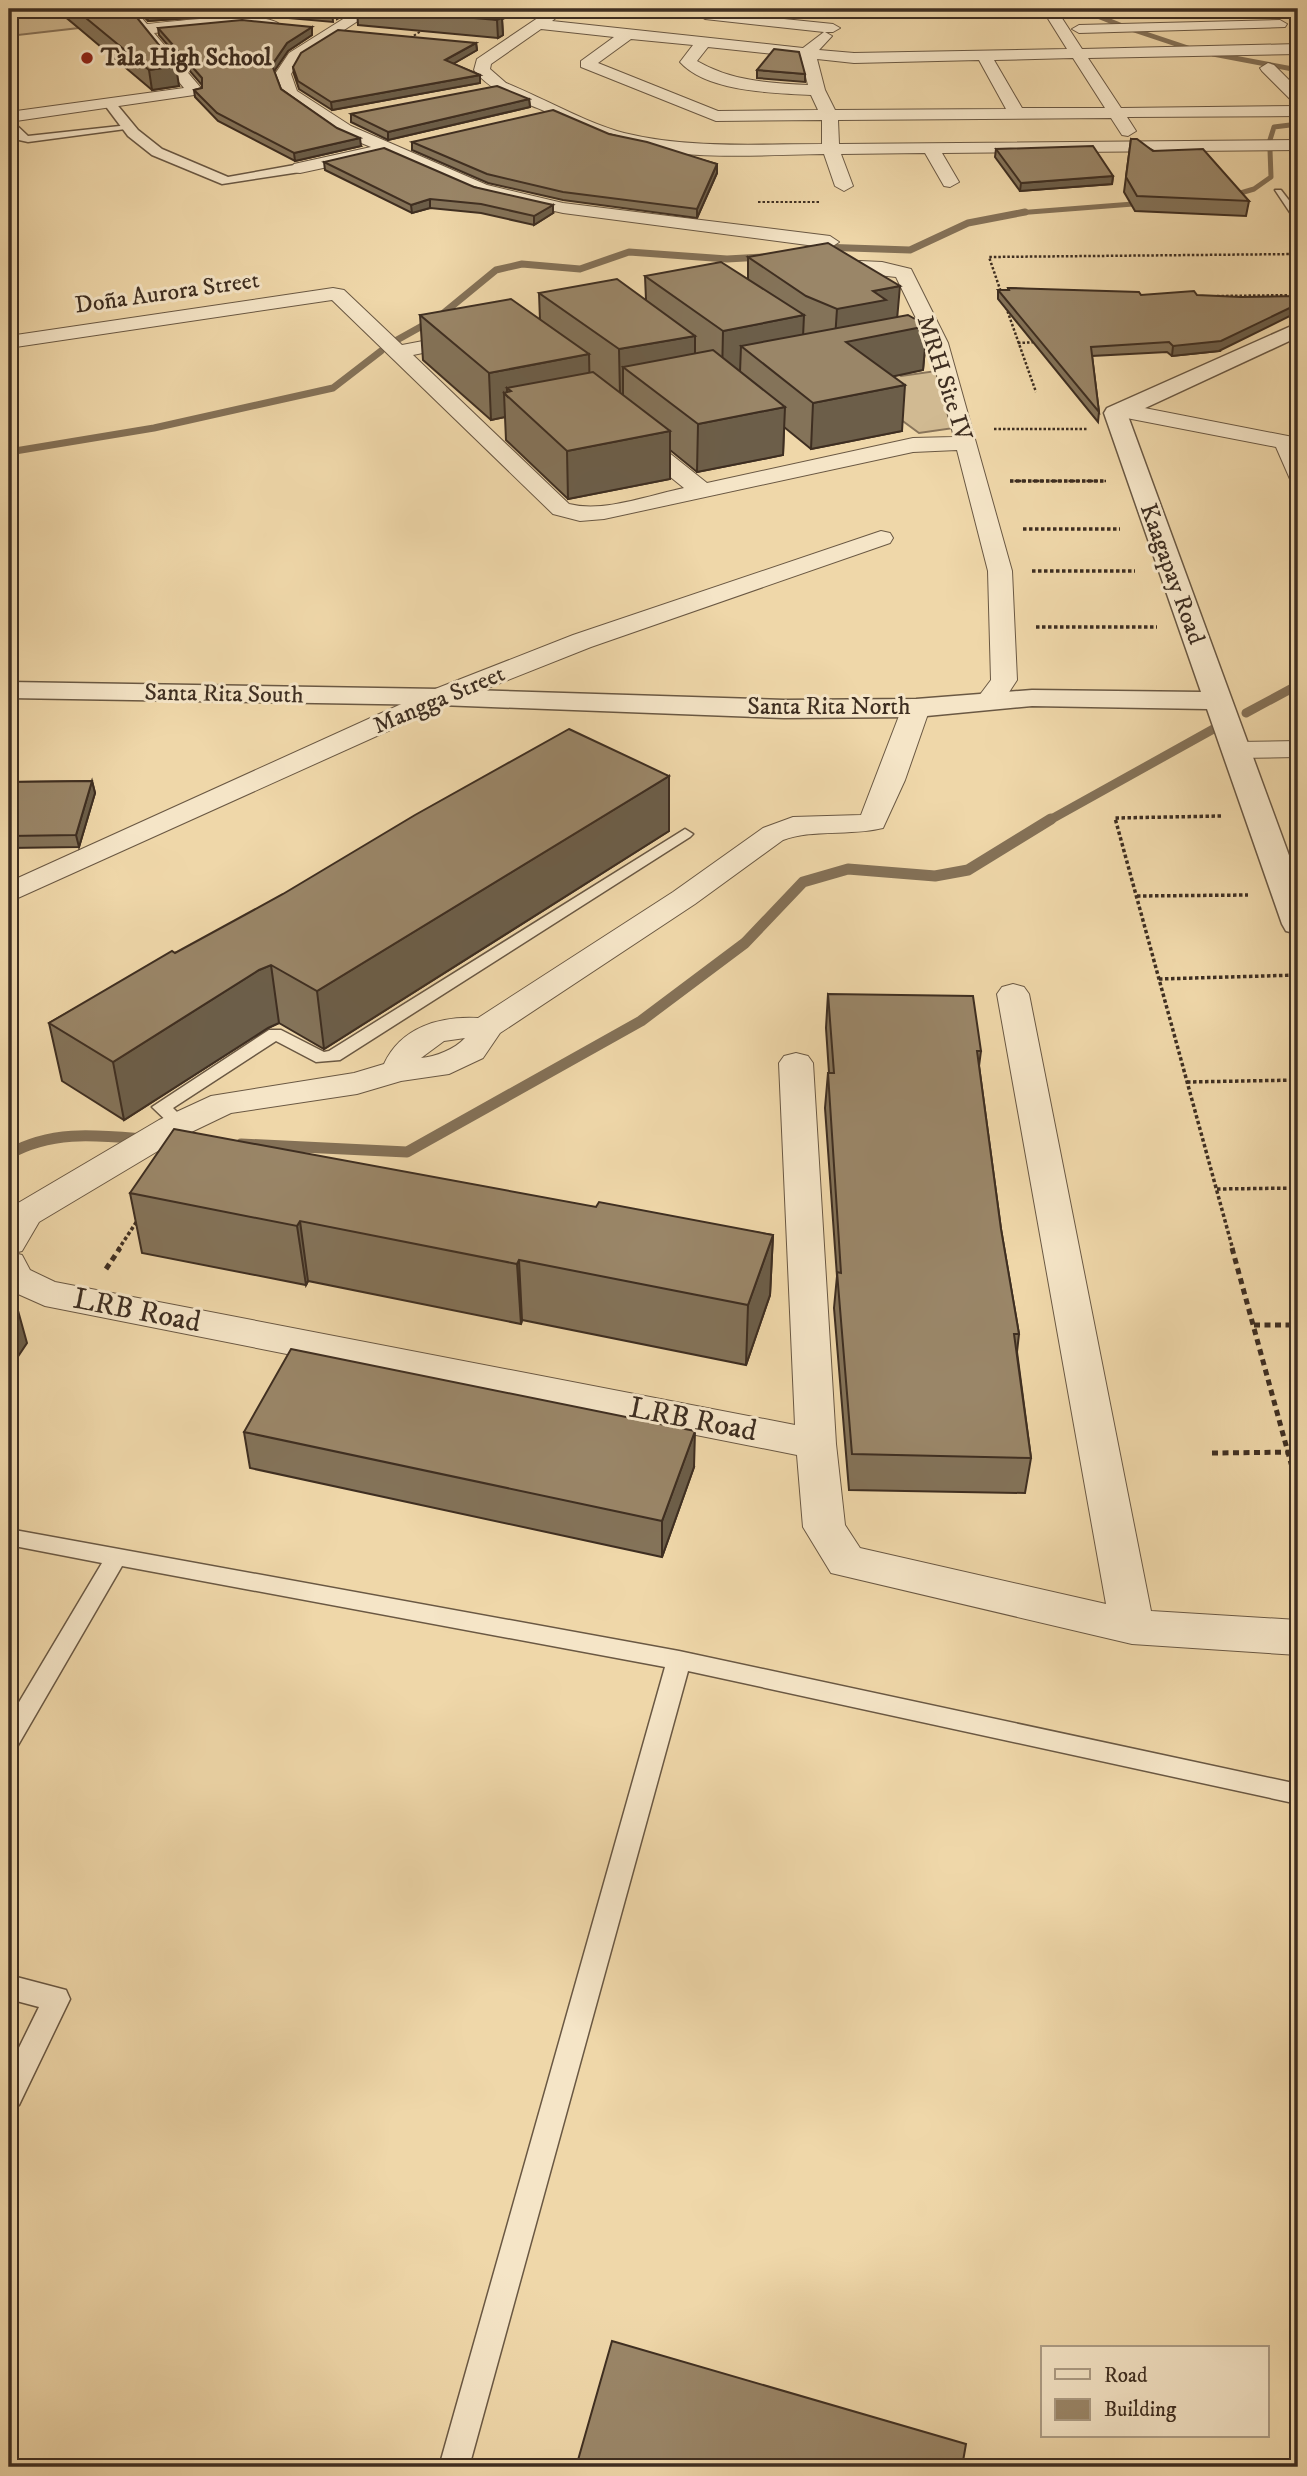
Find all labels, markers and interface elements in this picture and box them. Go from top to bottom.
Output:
place label: Tala High School [100,43,272,73]
marker: Tala High School [79,50,95,66]
street label: Doña Aurora Street [73,265,261,321]
street label: MRH Site IV [910,312,979,445]
street label: Kaagapay Road [1133,500,1211,648]
street label: Mangga Street [369,659,510,741]
street label: Santa Rita South [144,678,304,710]
street label: Santa Rita North [747,692,911,722]
street label: LRB Road [70,1281,204,1341]
street label: LRB Road [626,1390,760,1450]
legend [1041,2346,1268,2438]
text: Road [1104,2363,1148,2389]
text: Building [1104,2397,1177,2423]

